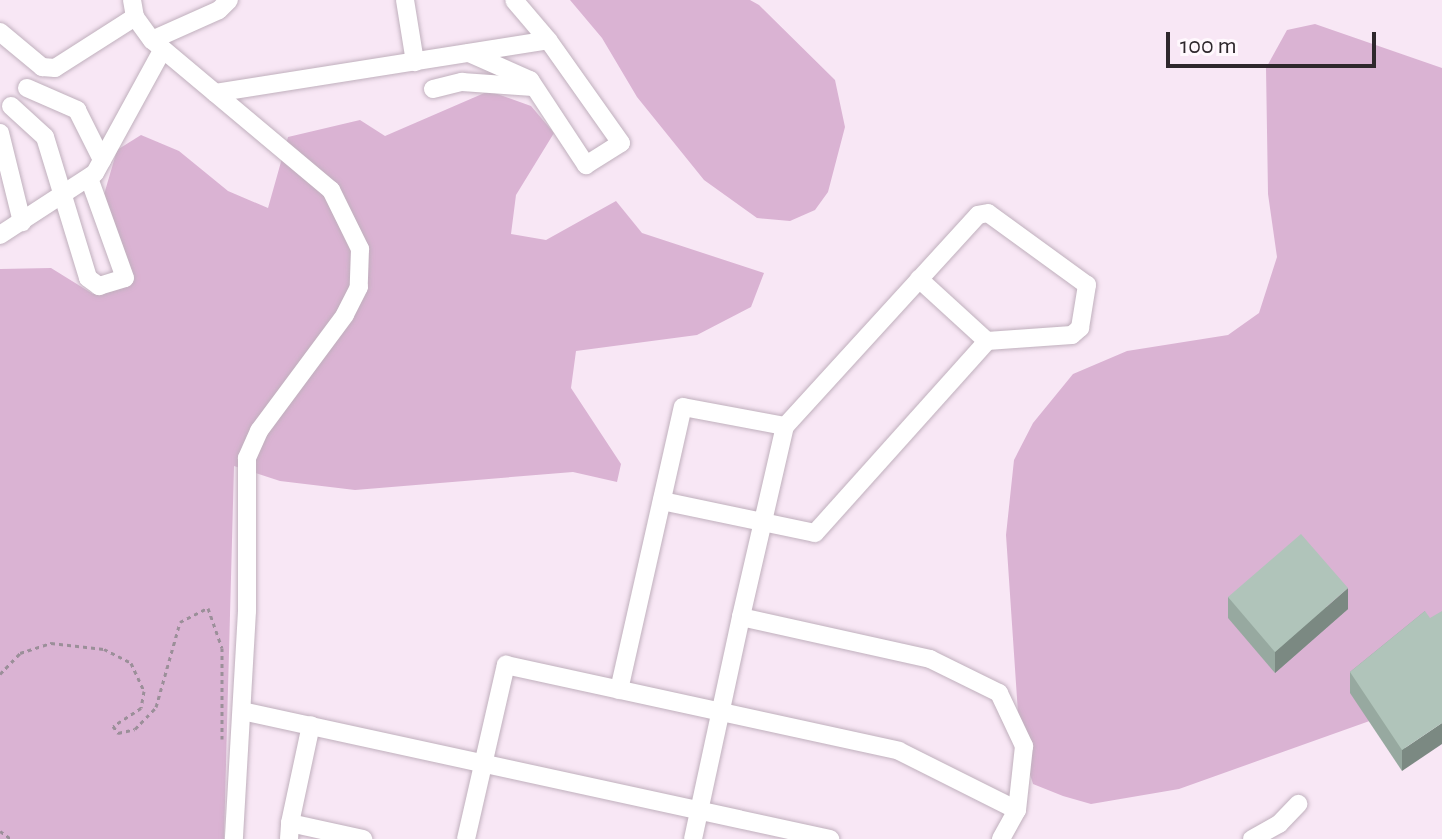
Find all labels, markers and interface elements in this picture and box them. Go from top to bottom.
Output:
scale bar [1170,16,1380,66]
text: 100 m [1180,34,1237,58]

